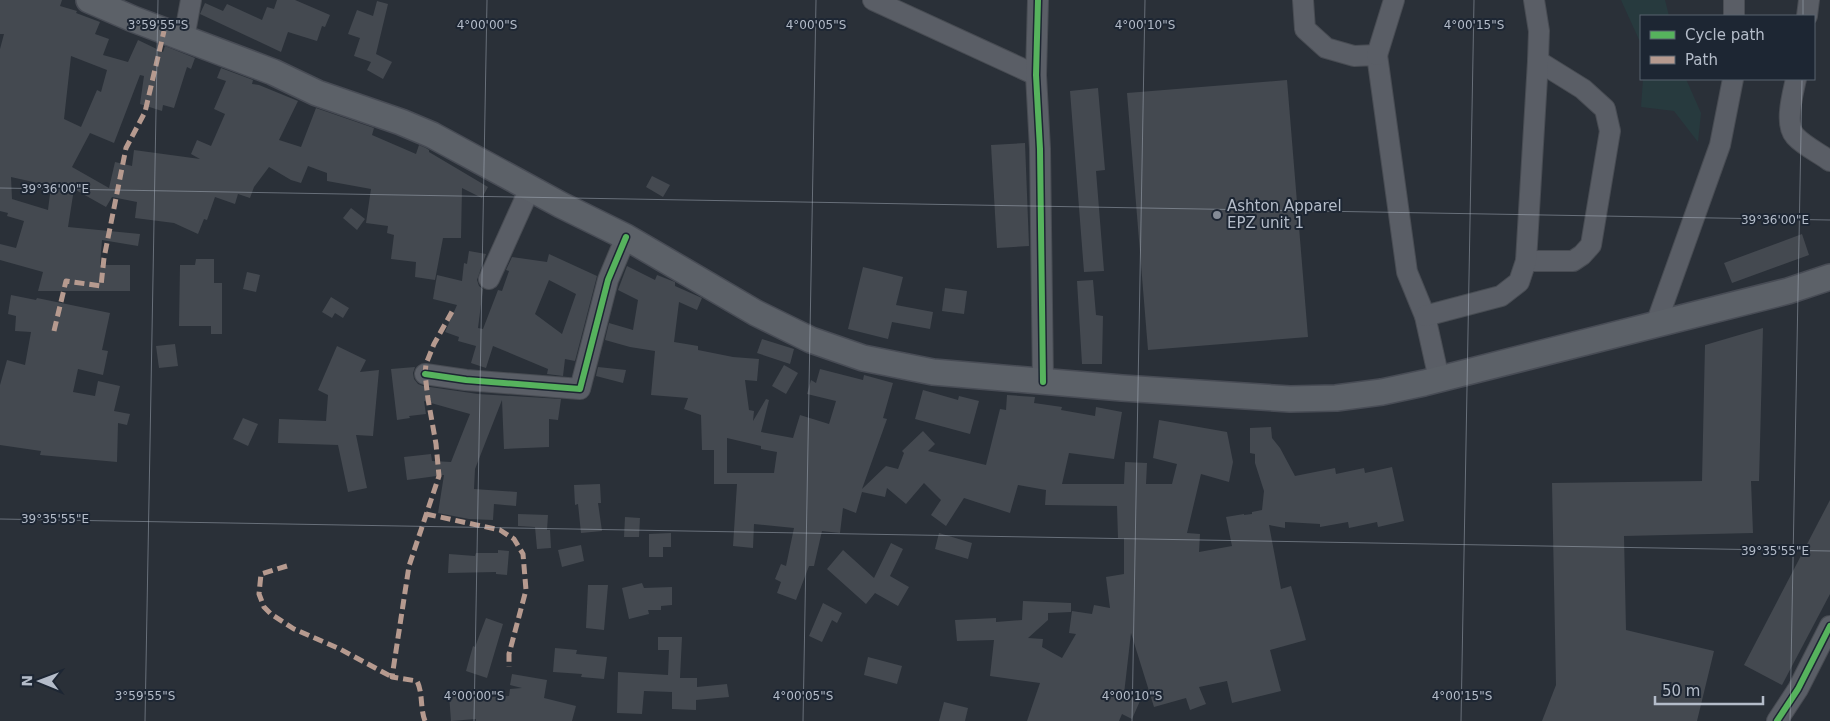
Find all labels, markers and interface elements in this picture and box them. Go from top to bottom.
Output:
legend [1640,15,1815,80]
text: 3°59'55"S [128,18,188,32]
text: 4°00'00"S [457,18,517,32]
text: 4°00'05"S [786,18,846,32]
text: 4°00'10"S [1115,18,1175,32]
text: 4°00'15"S [1444,18,1504,32]
text: Cycle path [1685,26,1765,44]
text: Path [1685,51,1718,69]
text: 39°36'00"E [21,182,89,196]
place label: Ashton Apparel EPZ unit 1 [1227,197,1342,232]
marker: Ashton Apparel EPZ unit 1 [1211,209,1223,221]
text: 39°36'00"E [1741,213,1809,227]
text: 39°35'55"E [21,512,89,526]
text: 39°35'55"E [1741,544,1809,558]
north arrow [15,656,65,706]
scale bar [1655,674,1762,706]
text: N [19,675,35,687]
text: 50 m [1662,682,1700,700]
text: 3°59'55"S [115,689,175,703]
text: 4°00'00"S [444,689,504,703]
text: 4°00'05"S [773,689,833,703]
text: 4°00'10"S [1102,689,1162,703]
text: 4°00'15"S [1432,689,1492,703]

